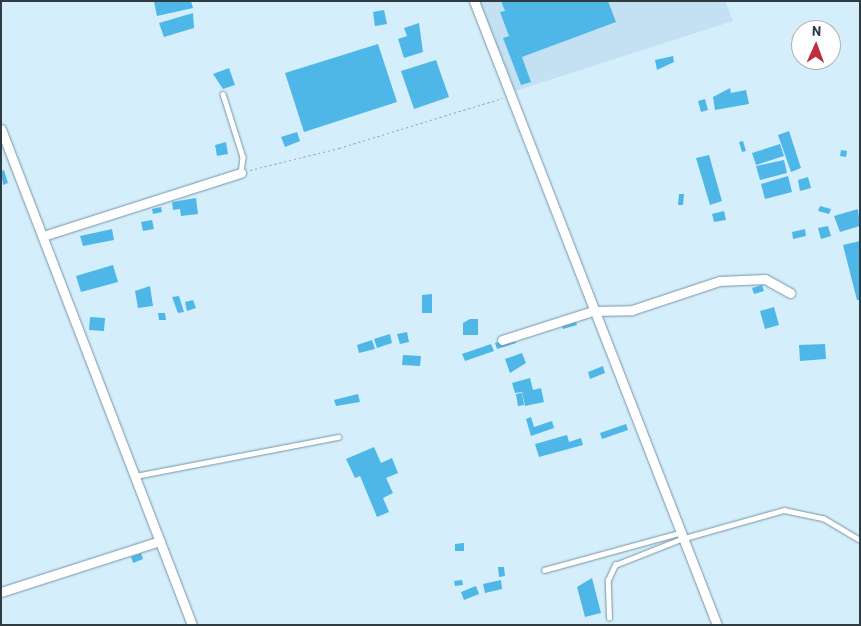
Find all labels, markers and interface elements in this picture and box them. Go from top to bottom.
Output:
north arrow [791,20,841,70]
text: N [812,22,821,39]

